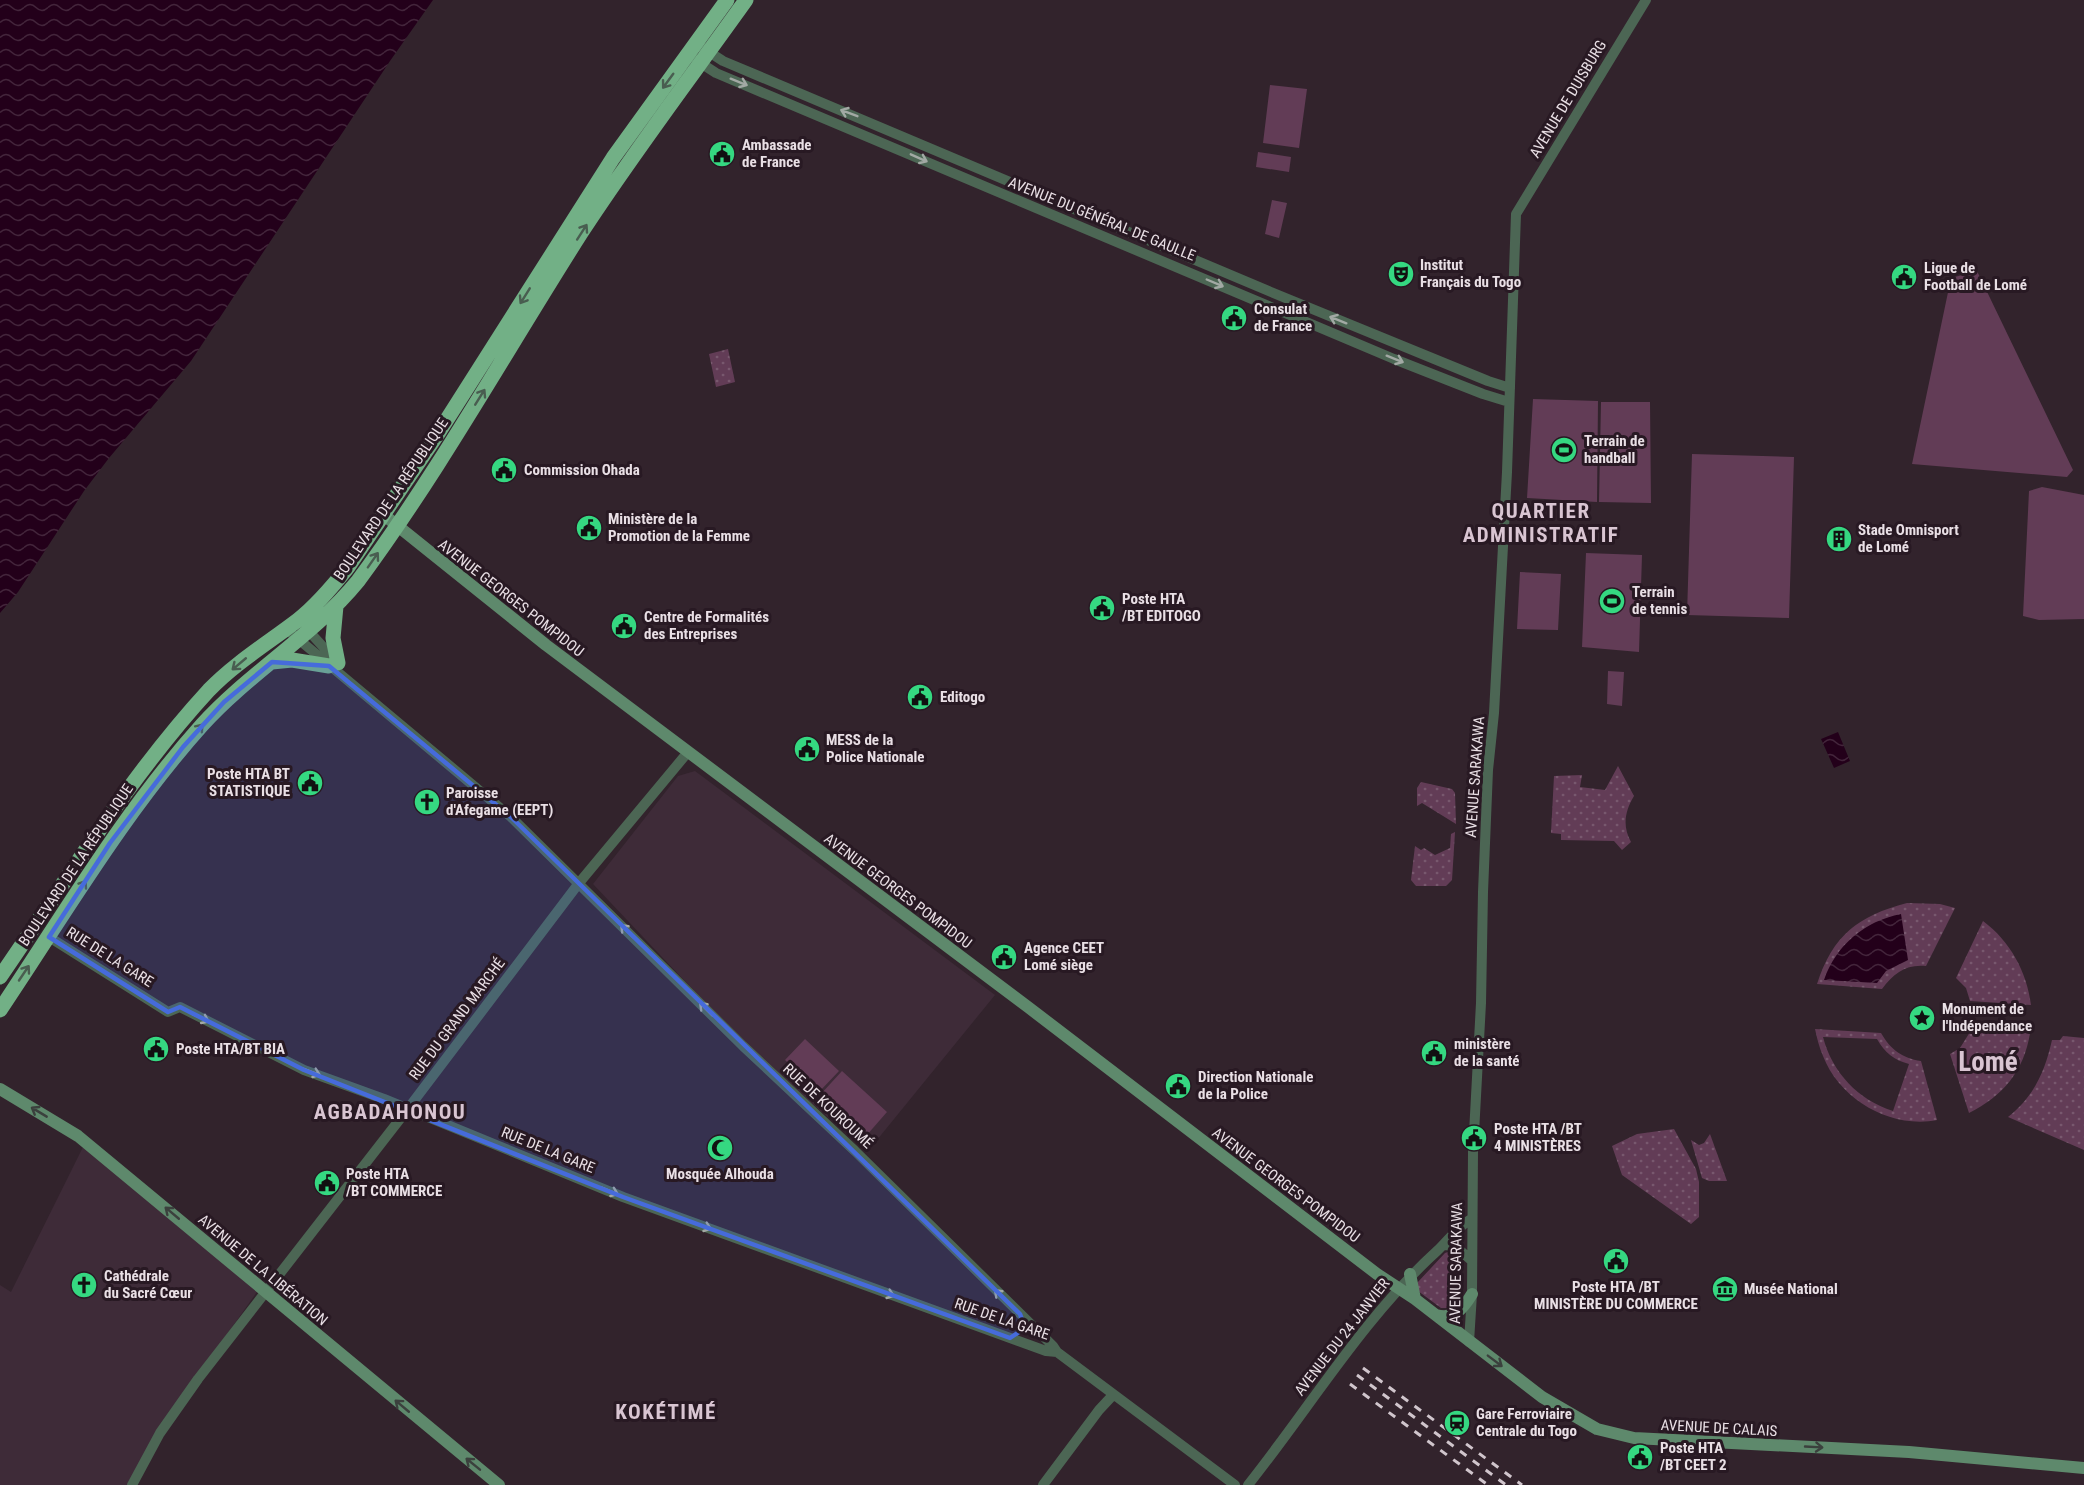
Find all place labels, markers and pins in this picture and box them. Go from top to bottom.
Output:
place label: Ambassade de France [742,136,812,171]
public building icon: Ambassade de France [707,139,737,169]
place label: Institut Français du Togo [1420,256,1521,291]
theatre icon: Institut Français du Togo [1386,259,1416,289]
place label: Ligue de Football de Lomé [1924,259,2027,294]
public building icon: Ligue de Football de Lomé [1889,262,1919,292]
place label: Consulat de France [1254,300,1312,335]
public building icon: Consulat de France [1219,303,1249,333]
place label: Terrain de handball [1584,432,1645,467]
sports icon: Terrain de handball [1549,435,1579,465]
public building icon: Commission Ohada [489,455,519,485]
place label: Commission Ohada [524,461,640,479]
place label: Ministère de la Promotion de la Femme [608,510,750,545]
public building icon: Ministère de la Promotion de la Femme [574,513,604,543]
place label: Stade Omnisport de Lomé [1858,521,1959,556]
building icon: Stade Omnisport de Lomé [1824,524,1854,554]
place label: Terrain de tennis [1632,583,1687,618]
sports icon: Terrain de tennis [1597,586,1627,616]
place label: Poste HTA /BT EDITOGO [1122,590,1201,625]
public building icon: Poste HTA /BT EDITOGO [1087,593,1117,623]
place label: Centre de Formalités des Entreprises [644,608,769,643]
public building icon: Centre de Formalités des Entreprises [609,611,639,641]
public building icon: Editogo [905,682,935,712]
place label: Editogo [940,688,985,706]
place label: MESS de la Police Nationale [826,731,925,766]
public building icon: MESS de la Police Nationale [792,734,822,764]
place label: Poste HTA BT STATISTIQUE [207,765,290,800]
public building icon: Poste HTA BT STATISTIQUE [295,768,325,798]
place label: Paroisse d'Afegame (EEPT) [446,784,553,819]
church icon: Paroisse d'Afegame (EEPT) [412,787,442,817]
place label: Agence CEET Lomé siège [1024,939,1104,974]
public building icon: Agence CEET Lomé siège [989,942,1019,972]
place label: Monument de l'Indépendance [1942,1000,2032,1035]
place icon: Monument de l'Indépendance [1907,1003,1937,1033]
public building icon: Poste HTA/BT BIA [141,1034,171,1064]
place label: ministère de la santé [1454,1035,1519,1070]
public building icon: ministère de la santé [1419,1038,1449,1068]
place label: Poste HTA/BT BIA [176,1040,285,1058]
place label: Direction Nationale de la Police [1198,1068,1313,1103]
public building icon: Direction Nationale de la Police [1163,1071,1193,1101]
place label: Poste HTA /BT 4 MINISTÈRES [1494,1120,1582,1155]
public building icon: Poste HTA /BT 4 MINISTÈRES [1459,1123,1489,1153]
mosque icon: Mosquée Alhouda [705,1133,735,1163]
place label: Poste HTA /BT COMMERCE [346,1165,442,1200]
place label: Mosquée Alhouda [666,1165,774,1183]
public building icon: Poste HTA /BT COMMERCE [312,1168,342,1198]
public building icon: Poste HTA /BT MINISTÈRE DU COMMERCE [1601,1246,1631,1276]
place label: Cathédrale du Sacré Cœur [104,1267,192,1302]
church icon: Cathédrale du Sacré Cœur [69,1270,99,1300]
museum icon: Musée National [1710,1274,1740,1304]
place label: Poste HTA /BT MINISTÈRE DU COMMERCE [1534,1278,1698,1313]
place label: Musée National [1744,1280,1838,1298]
place label: Gare Ferroviaire Centrale du Togo [1476,1405,1577,1440]
station icon: Gare Ferroviaire Centrale du Togo [1442,1408,1472,1438]
place label: Poste HTA /BT CEET 2 [1660,1439,1727,1474]
public building icon: Poste HTA /BT CEET 2 [1625,1442,1655,1472]

